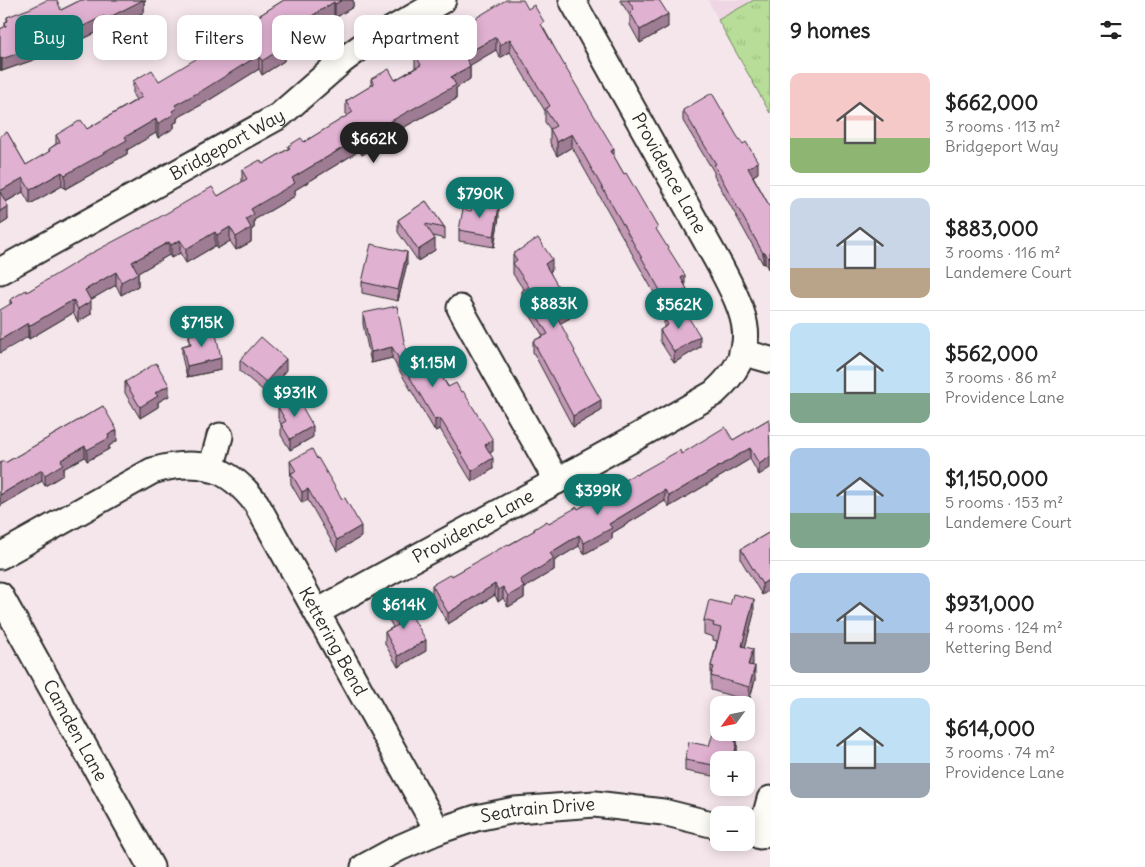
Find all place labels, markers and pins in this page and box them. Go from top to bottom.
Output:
pin: $662K [339,121,409,164]
pin: $790K [445,176,515,219]
pin: $883K [519,286,589,329]
pin: $562K [644,288,714,330]
pin: $715K [167,306,237,348]
pin: $1.15M [392,346,474,388]
pin: $931K [260,376,330,418]
pin: $399K [563,474,633,516]
pin: $614K [369,588,439,630]

